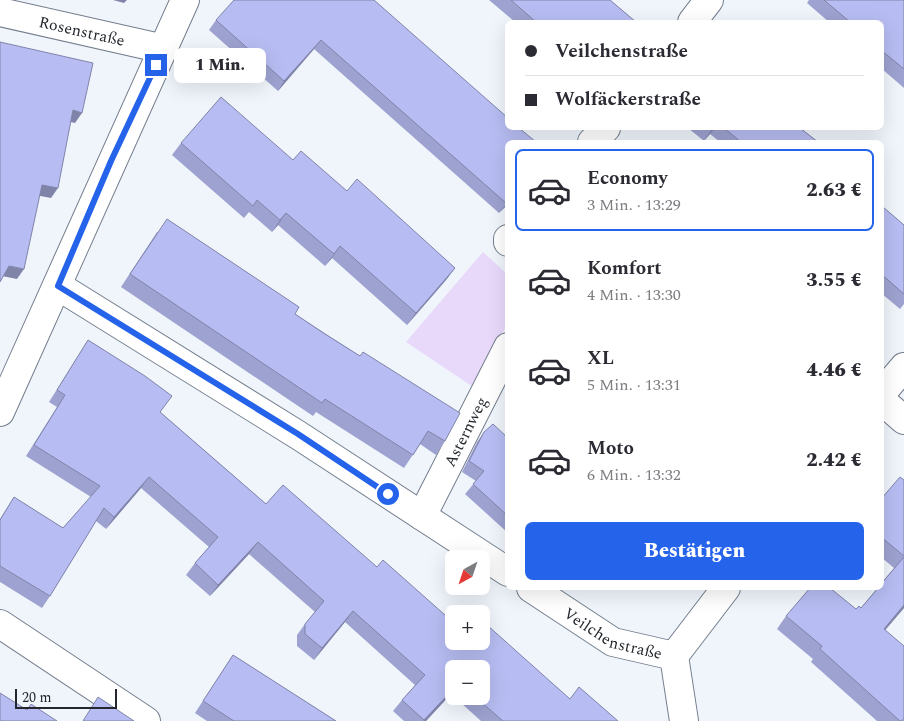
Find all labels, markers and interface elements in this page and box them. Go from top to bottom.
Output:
street label: Rosenstraße [36,10,127,53]
text: Veilchenstraße [555,37,688,66]
callout: 1 Min. [174,48,266,82]
text: 1 Min. [195,53,245,77]
route end [145,54,167,76]
text: Wolfäckerstraße [555,85,701,114]
text: Economy [587,164,668,193]
icon: car [527,168,572,213]
text: 2.63 € [806,176,862,205]
text: 3 Min. · 13:29 [587,193,681,217]
text: Komfort [587,254,662,283]
icon: car [527,258,572,303]
text: 3.55 € [806,266,862,295]
text: 4 Min. · 13:30 [587,283,681,307]
text: XL [587,344,614,373]
icon: car [527,348,572,393]
text: 4.46 € [806,356,862,385]
text: 5 Min. · 13:31 [587,373,681,397]
street label: Asternweg [438,392,494,471]
text: Moto [587,434,634,463]
icon: car [527,438,572,483]
text: 2.42 € [806,446,862,475]
text: 6 Min. · 13:32 [587,463,681,487]
route start [377,483,399,505]
button: Bestätigen [525,522,864,580]
north arrow [445,550,490,595]
map controls [445,550,490,705]
street label: Veilchenstraße [559,602,664,666]
button: + [445,605,490,650]
button: − [445,660,490,705]
scale bar [15,686,118,709]
text: 20 m [22,687,52,708]

